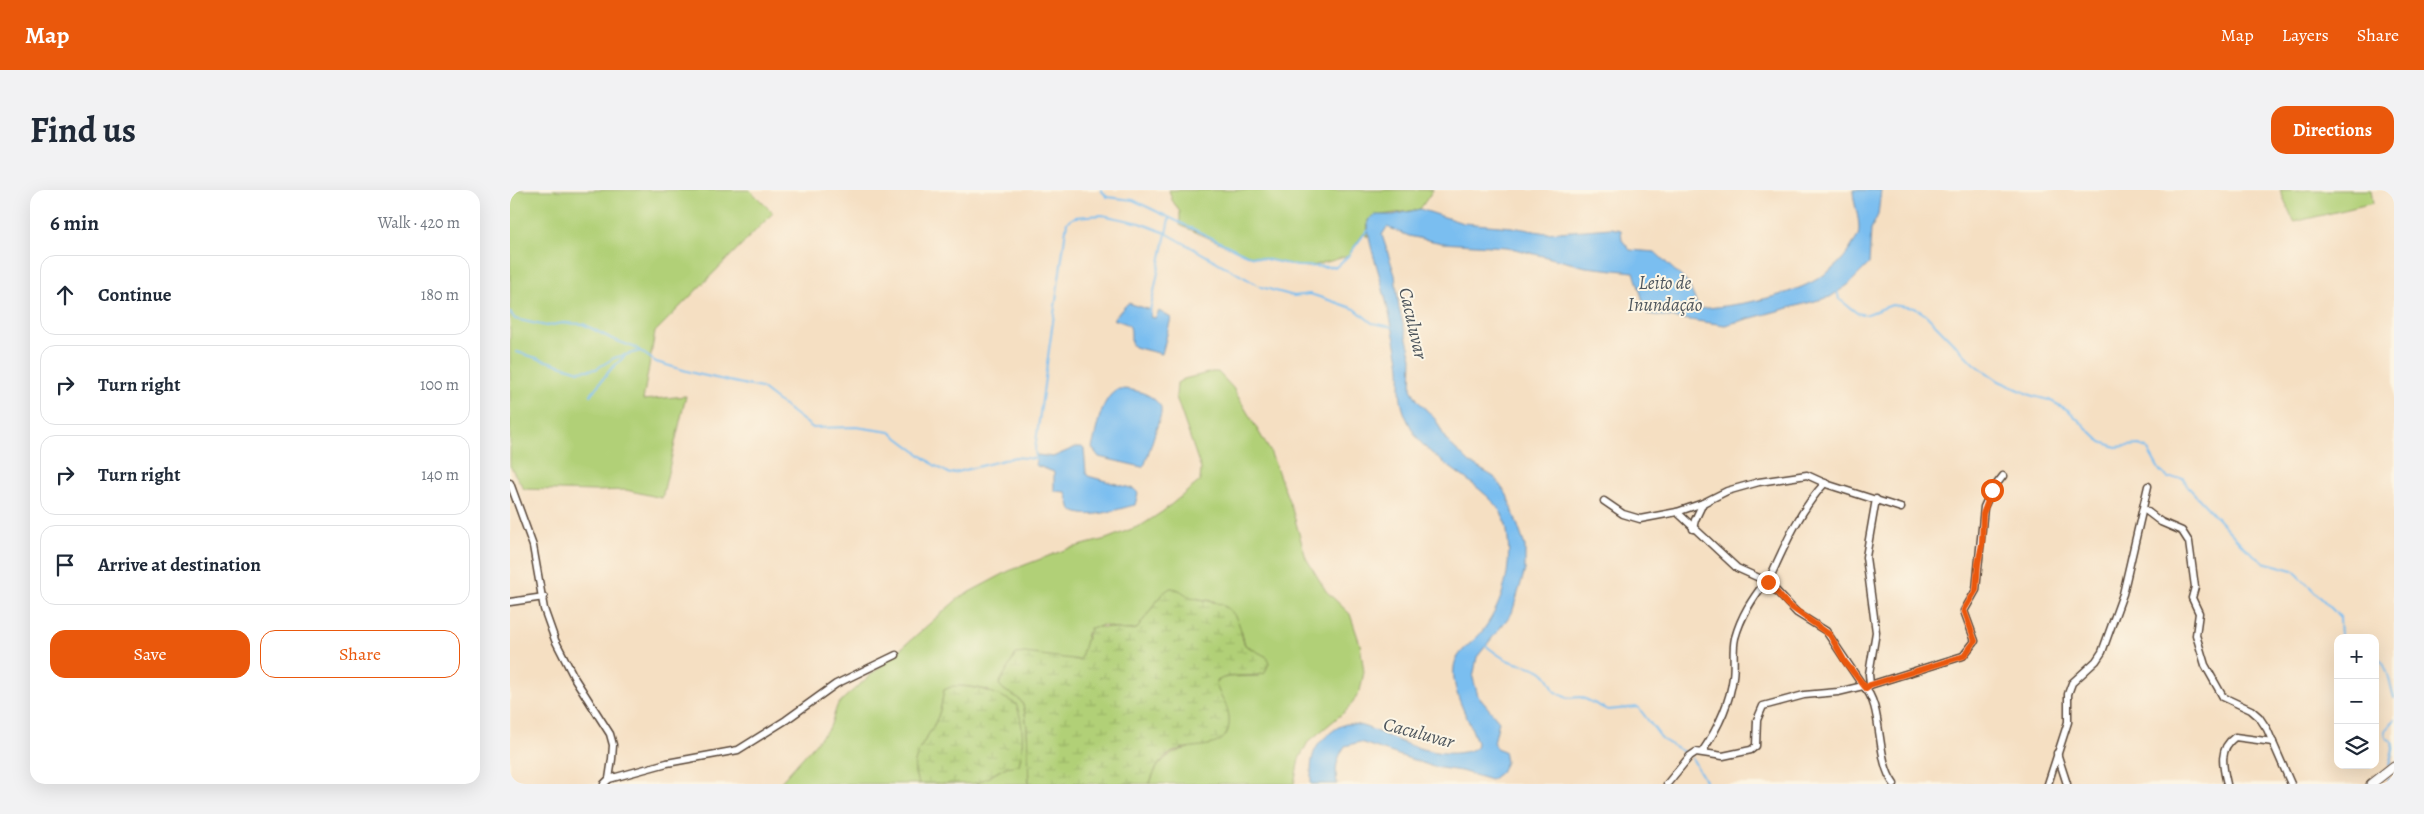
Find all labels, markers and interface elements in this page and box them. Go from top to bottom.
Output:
text: Map [25,19,69,51]
text: Map [2221,23,2254,47]
text: Layers [2282,23,2329,47]
text: Share [2357,23,2399,47]
text: Find us [30,106,136,154]
button: Directions [2271,106,2394,154]
text: 6 min [50,209,99,237]
text: Walk · 420 m [378,212,460,234]
water label: Leito de Inundação [1628,270,1703,318]
icon: ahead [51,281,79,309]
text: Continue [98,282,172,308]
text: 180 m [421,284,459,306]
water label: Caculuvar [1392,285,1434,363]
icon: right [51,371,79,399]
text: Turn right [98,372,180,398]
text: 100 m [420,374,459,396]
icon: right [51,461,79,489]
text: Turn right [98,462,180,488]
text: 140 m [421,464,459,486]
route start [1981,479,2004,502]
icon: arrive [51,551,79,579]
text: Arrive at destination [98,552,261,578]
route end [1757,571,1780,594]
button: Save [50,630,250,678]
button: Share [260,630,460,678]
map controls [2334,634,2379,769]
button: + [2334,634,2379,679]
button: − [2334,679,2379,724]
water label: Caculuvar [1380,711,1458,755]
button: layers [2334,724,2379,769]

